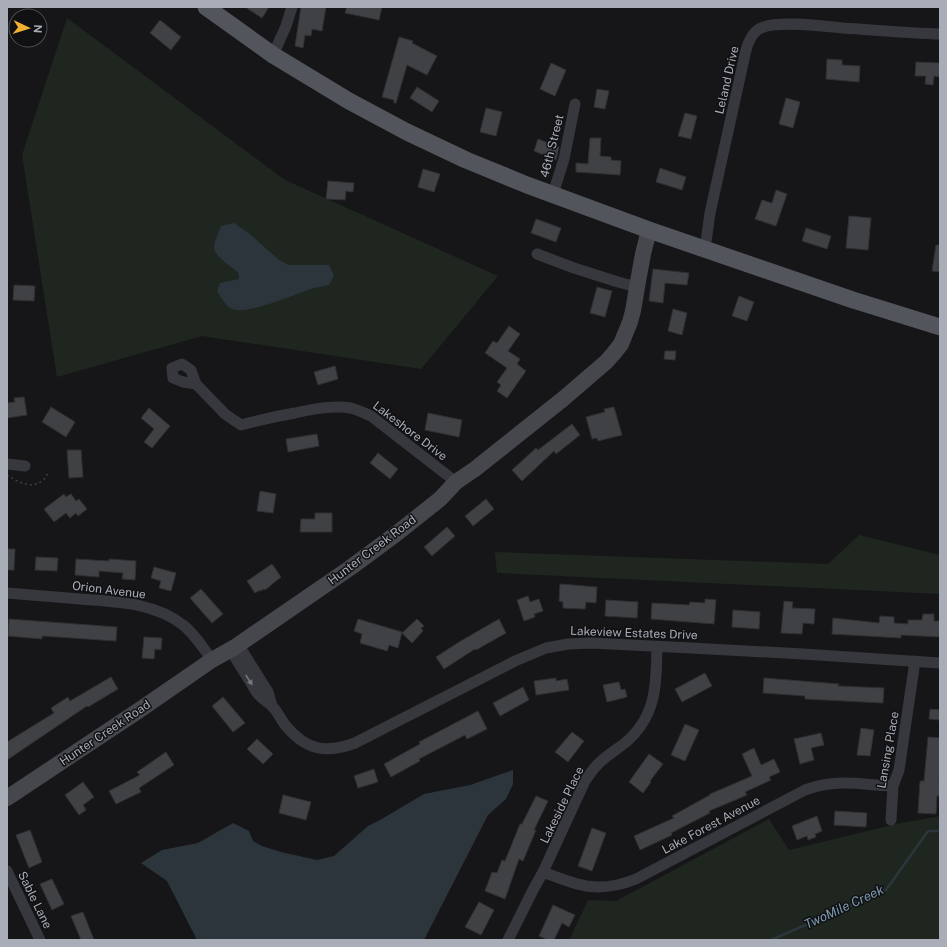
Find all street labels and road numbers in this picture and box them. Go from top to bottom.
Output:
street label: Leland Drive [712,44,742,115]
street label: 46th Street [537,113,567,179]
street label: Lakeshore Drive [370,399,450,464]
street label: Hunter Creek Road [325,512,419,588]
street label: Orion Avenue [71,579,147,601]
street label: Lakeview Estates Drive [570,624,698,642]
street label: Hunter Creek Road [57,697,153,769]
street label: Lansing Place [874,710,902,790]
street label: Lakeside Place [537,764,587,846]
street label: Lake Forest Avenue [659,793,763,857]
street label: Sable Lane [15,869,55,931]

